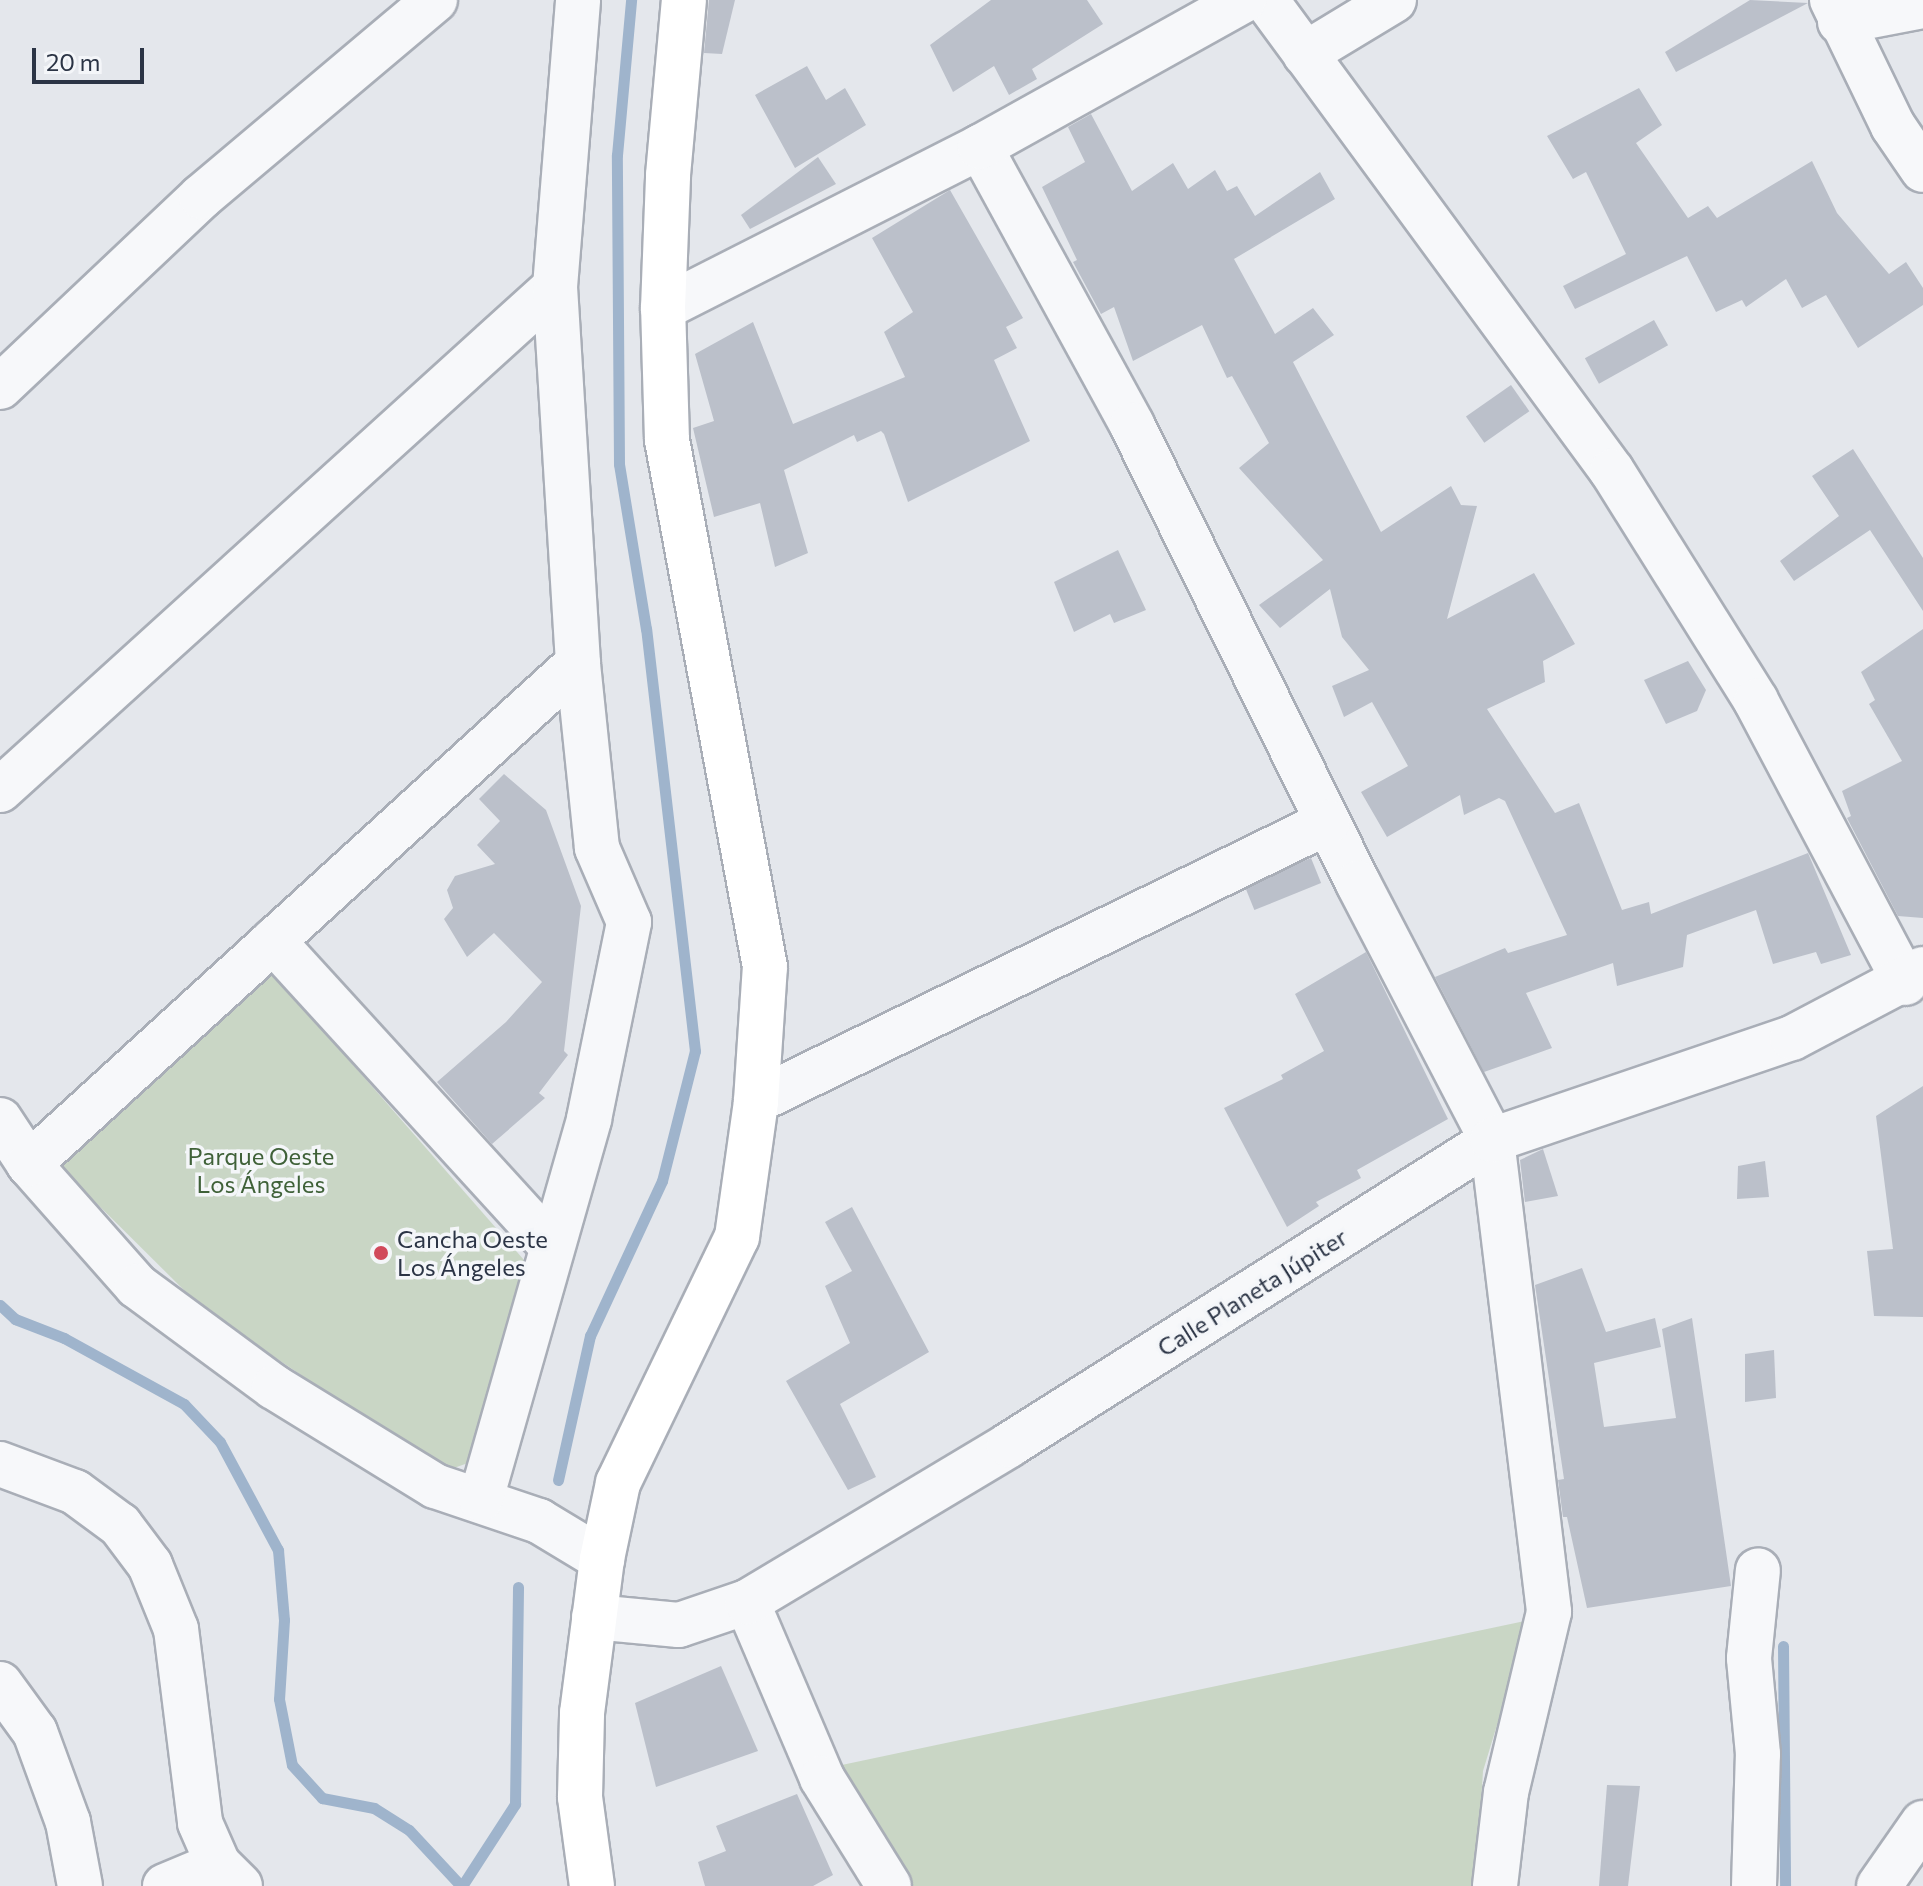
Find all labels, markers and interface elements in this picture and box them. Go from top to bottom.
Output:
scale bar [36,32,148,82]
text: 20 m [46,47,100,76]
park label: Parque Oeste Los Ángeles [188,1142,334,1198]
street label: Calle Planeta Júpiter [1152,1222,1352,1362]
place label: Cancha Oeste Los Ángeles [397,1225,548,1281]
marker: Cancha Oeste Los Ángeles [372,1244,390,1262]

